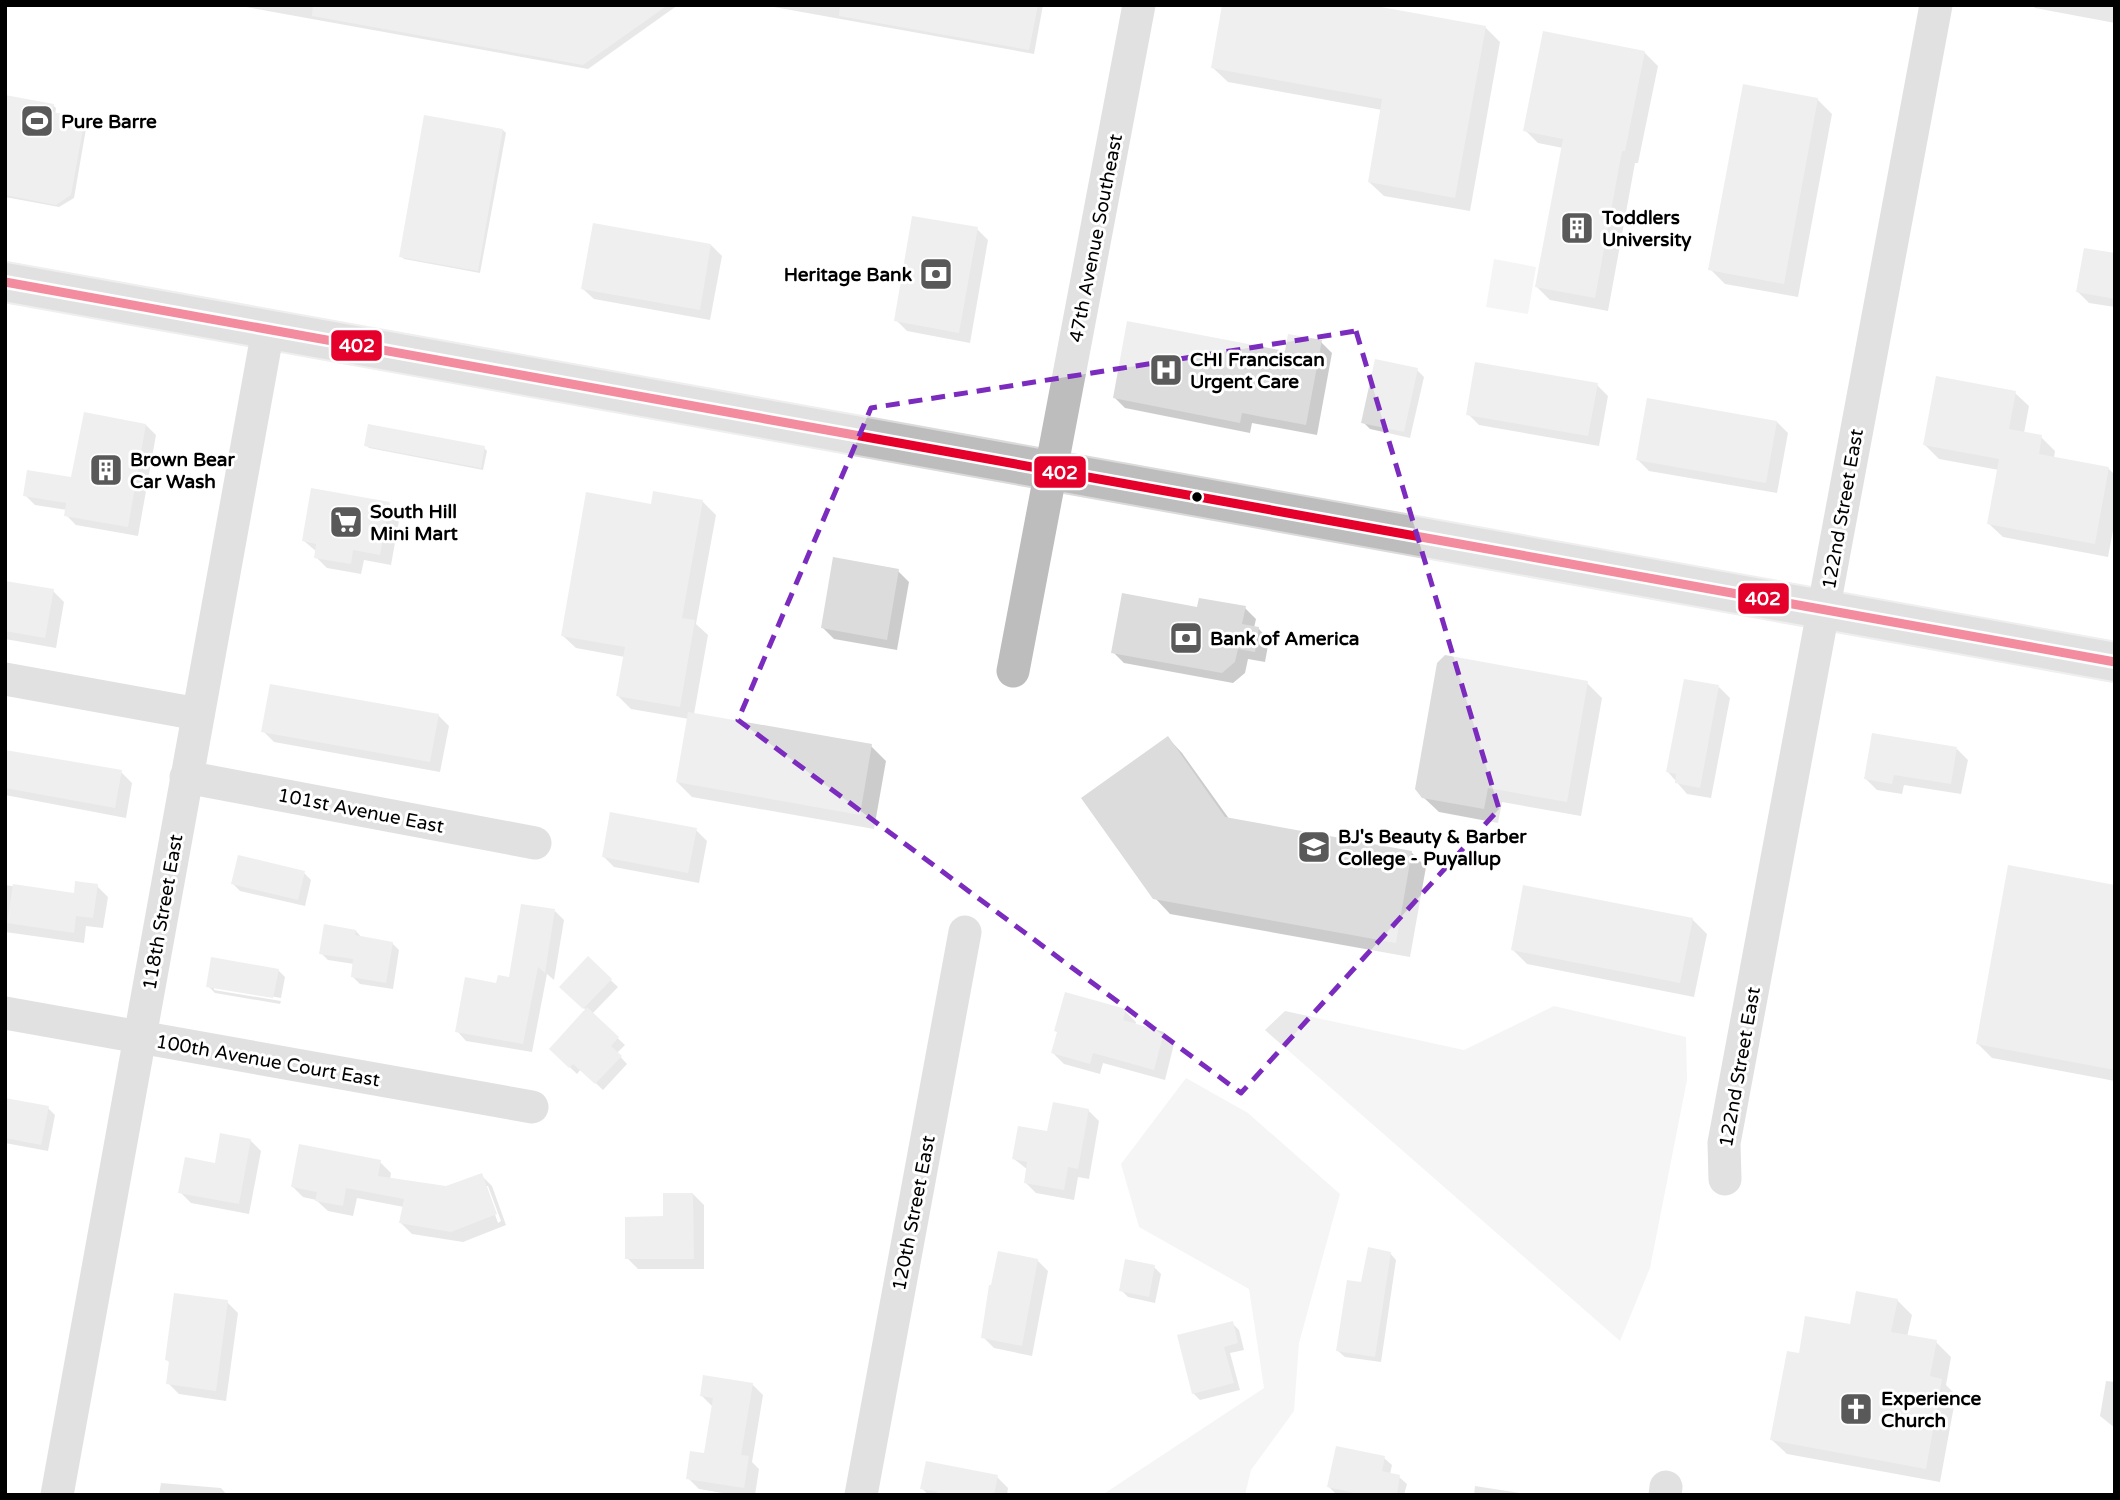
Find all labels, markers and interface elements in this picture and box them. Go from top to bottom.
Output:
sports icon: Pure Barre [18,102,56,140]
place label: Pure Barre [61,111,157,133]
street label: 47th Avenue Southeast [1065,132,1127,344]
place label: Toddlers University [1601,207,1692,252]
building icon: Toddlers University [1558,209,1596,247]
bank icon: Heritage Bank [917,255,955,293]
place label: Heritage Bank [784,264,913,287]
line badge: 402 [330,329,383,362]
text: 402 [339,335,375,357]
place label: CHI Franciscan Urgent Care [1190,349,1325,394]
hospital icon: CHI Franciscan Urgent Care [1147,351,1185,389]
street label: 122nd Street East [1818,427,1868,591]
place label: Brown Bear Car Wash [130,449,236,493]
building icon: Brown Bear Car Wash [87,451,125,489]
line badge: 402 [1033,455,1087,489]
text: 402 [1042,462,1078,484]
unlabelled marker [1190,490,1204,504]
place label: South Hill Mini Mart [370,501,458,545]
supermarket icon: South Hill Mini Mart [327,503,365,541]
line badge: 402 [1737,582,1790,615]
text: 402 [1745,588,1781,610]
bank icon: Bank of America [1167,619,1205,657]
place label: Bank of America [1210,628,1359,650]
street label: 101st Avenue East [276,784,446,838]
place label: BJ's Beauty & Barber College - Puyallup [1338,826,1527,871]
school or university icon: BJ's Beauty & Barber College - Puyallup [1295,828,1333,866]
street label: 118th Street East [138,833,188,992]
street label: 122nd Street East [1715,985,1765,1149]
street label: 100th Avenue Court East [154,1030,382,1092]
street label: 120th Street East [888,1134,940,1293]
place label: Experience Church [1881,1388,1982,1432]
church icon: Experience Church [1837,1390,1875,1428]

